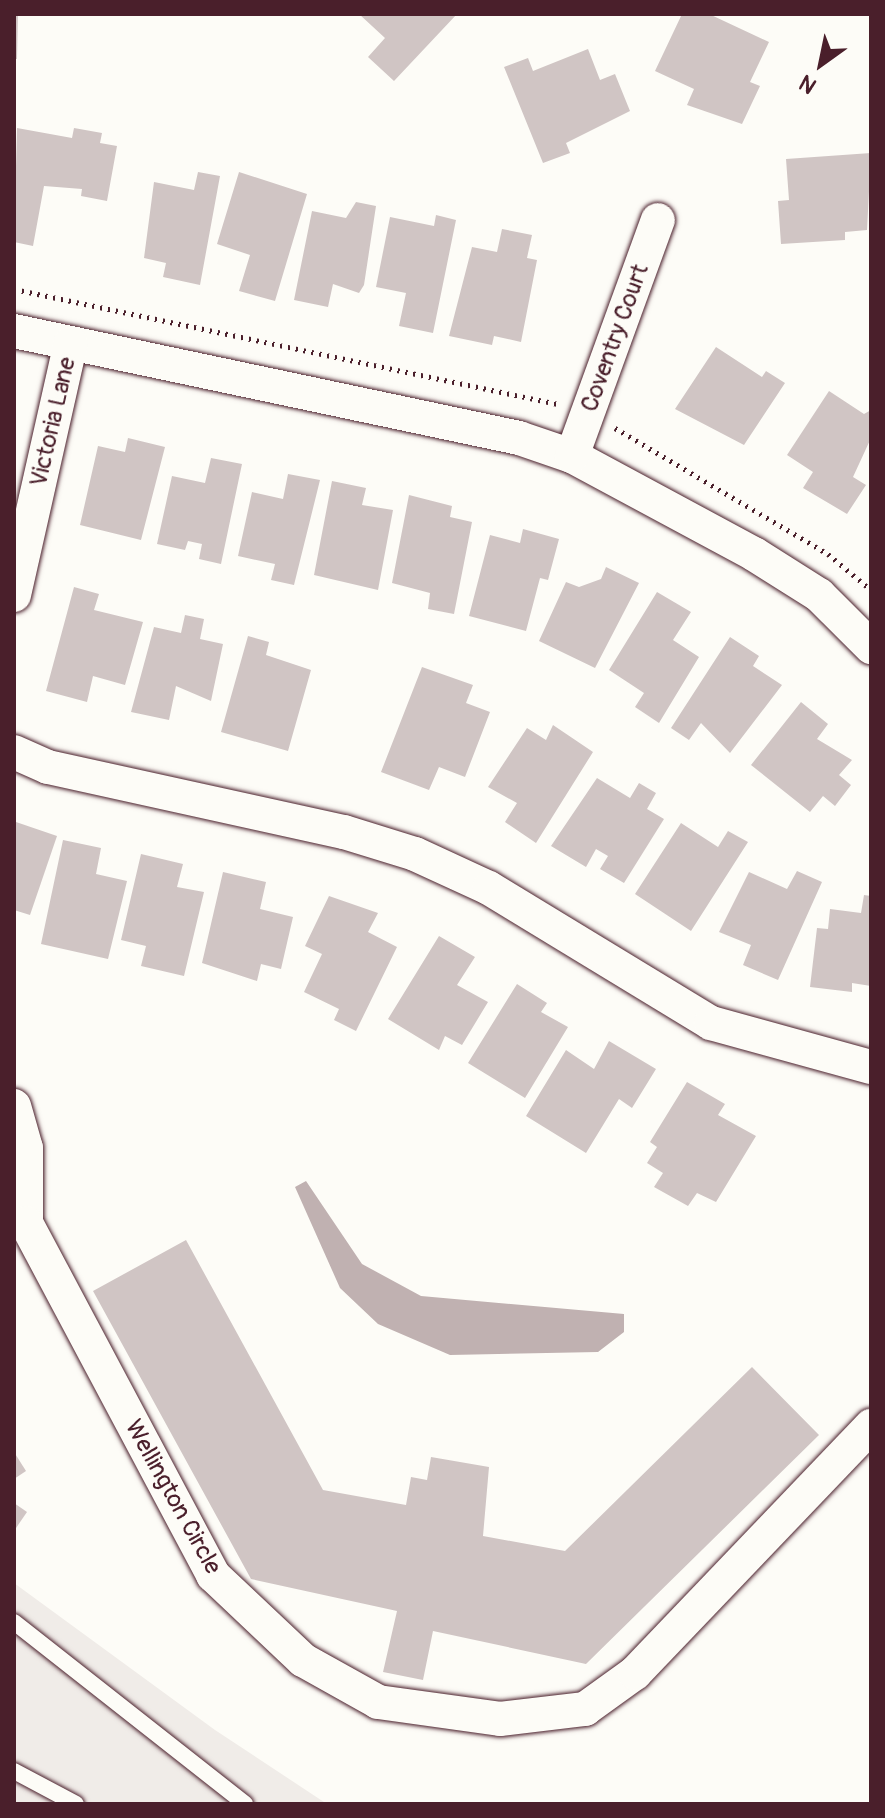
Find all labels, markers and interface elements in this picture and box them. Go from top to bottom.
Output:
north arrow [781,24,861,104]
text: N [794,68,822,100]
street label: Coventry Court [575,260,655,416]
street label: Victoria Lane [24,354,82,490]
street label: Wellington Circle [119,1415,227,1579]

